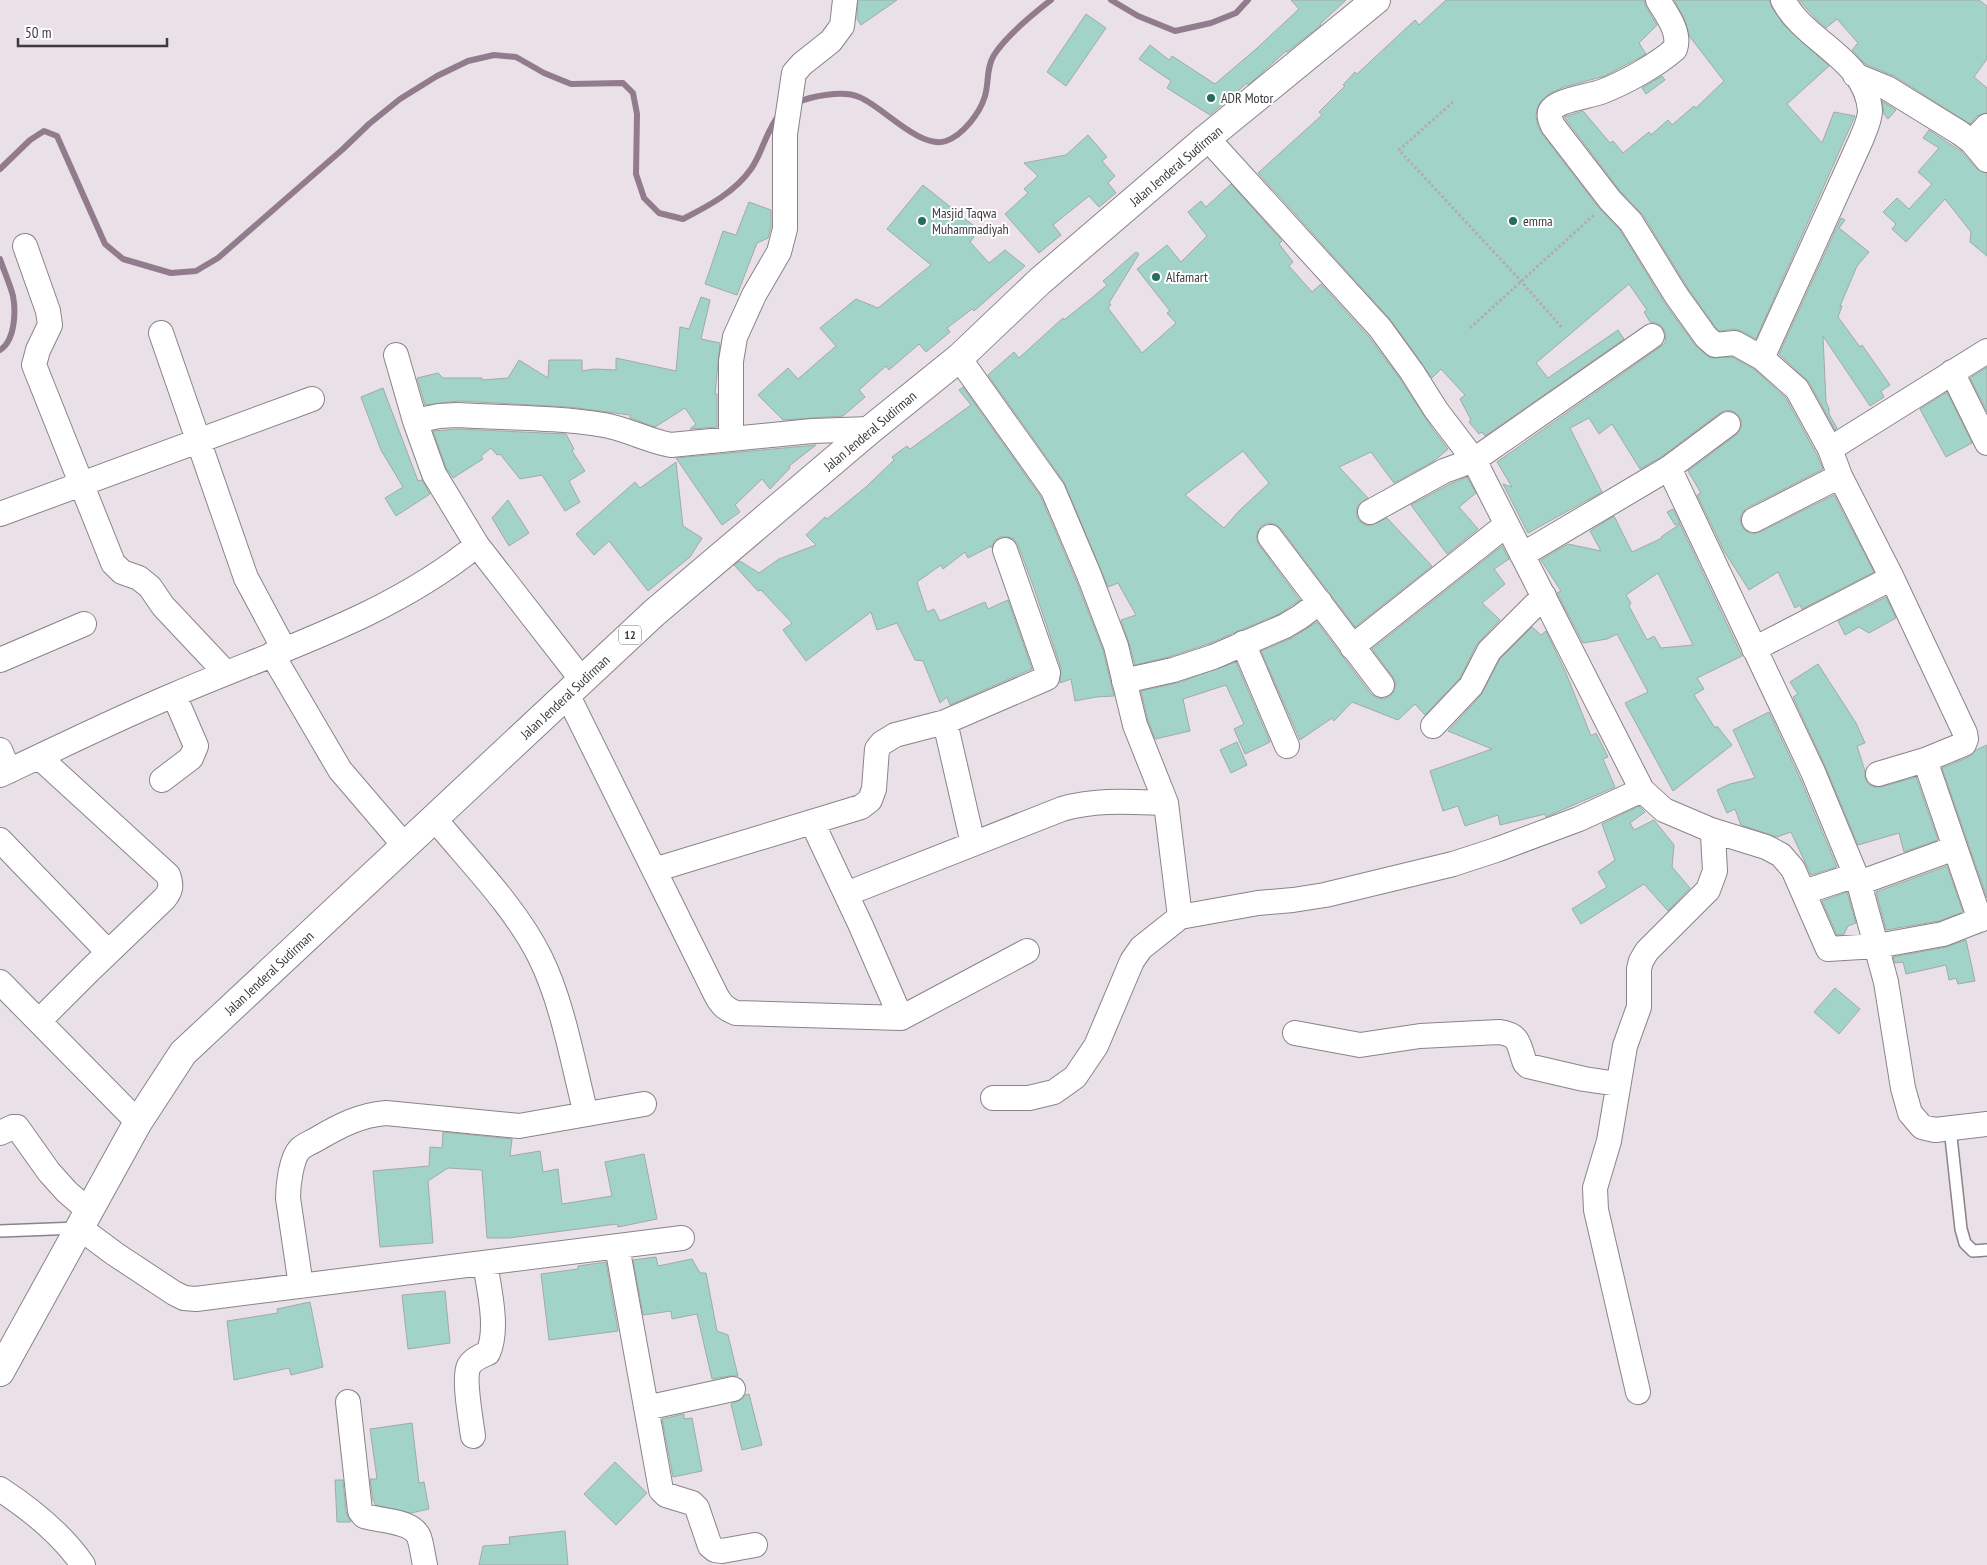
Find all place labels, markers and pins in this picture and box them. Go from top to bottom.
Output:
place label: ADR Motor [1221,89,1273,107]
marker: ADR Motor [1205,92,1217,104]
place label: Masjid Taqwa Muhammadiyah [932,204,1009,238]
place label: emma [1523,212,1553,230]
marker: Masjid Taqwa Muhammadiyah [916,215,928,227]
marker: emma [1507,215,1519,227]
place label: Alfamart [1166,268,1208,286]
marker: Alfamart [1150,271,1162,283]

